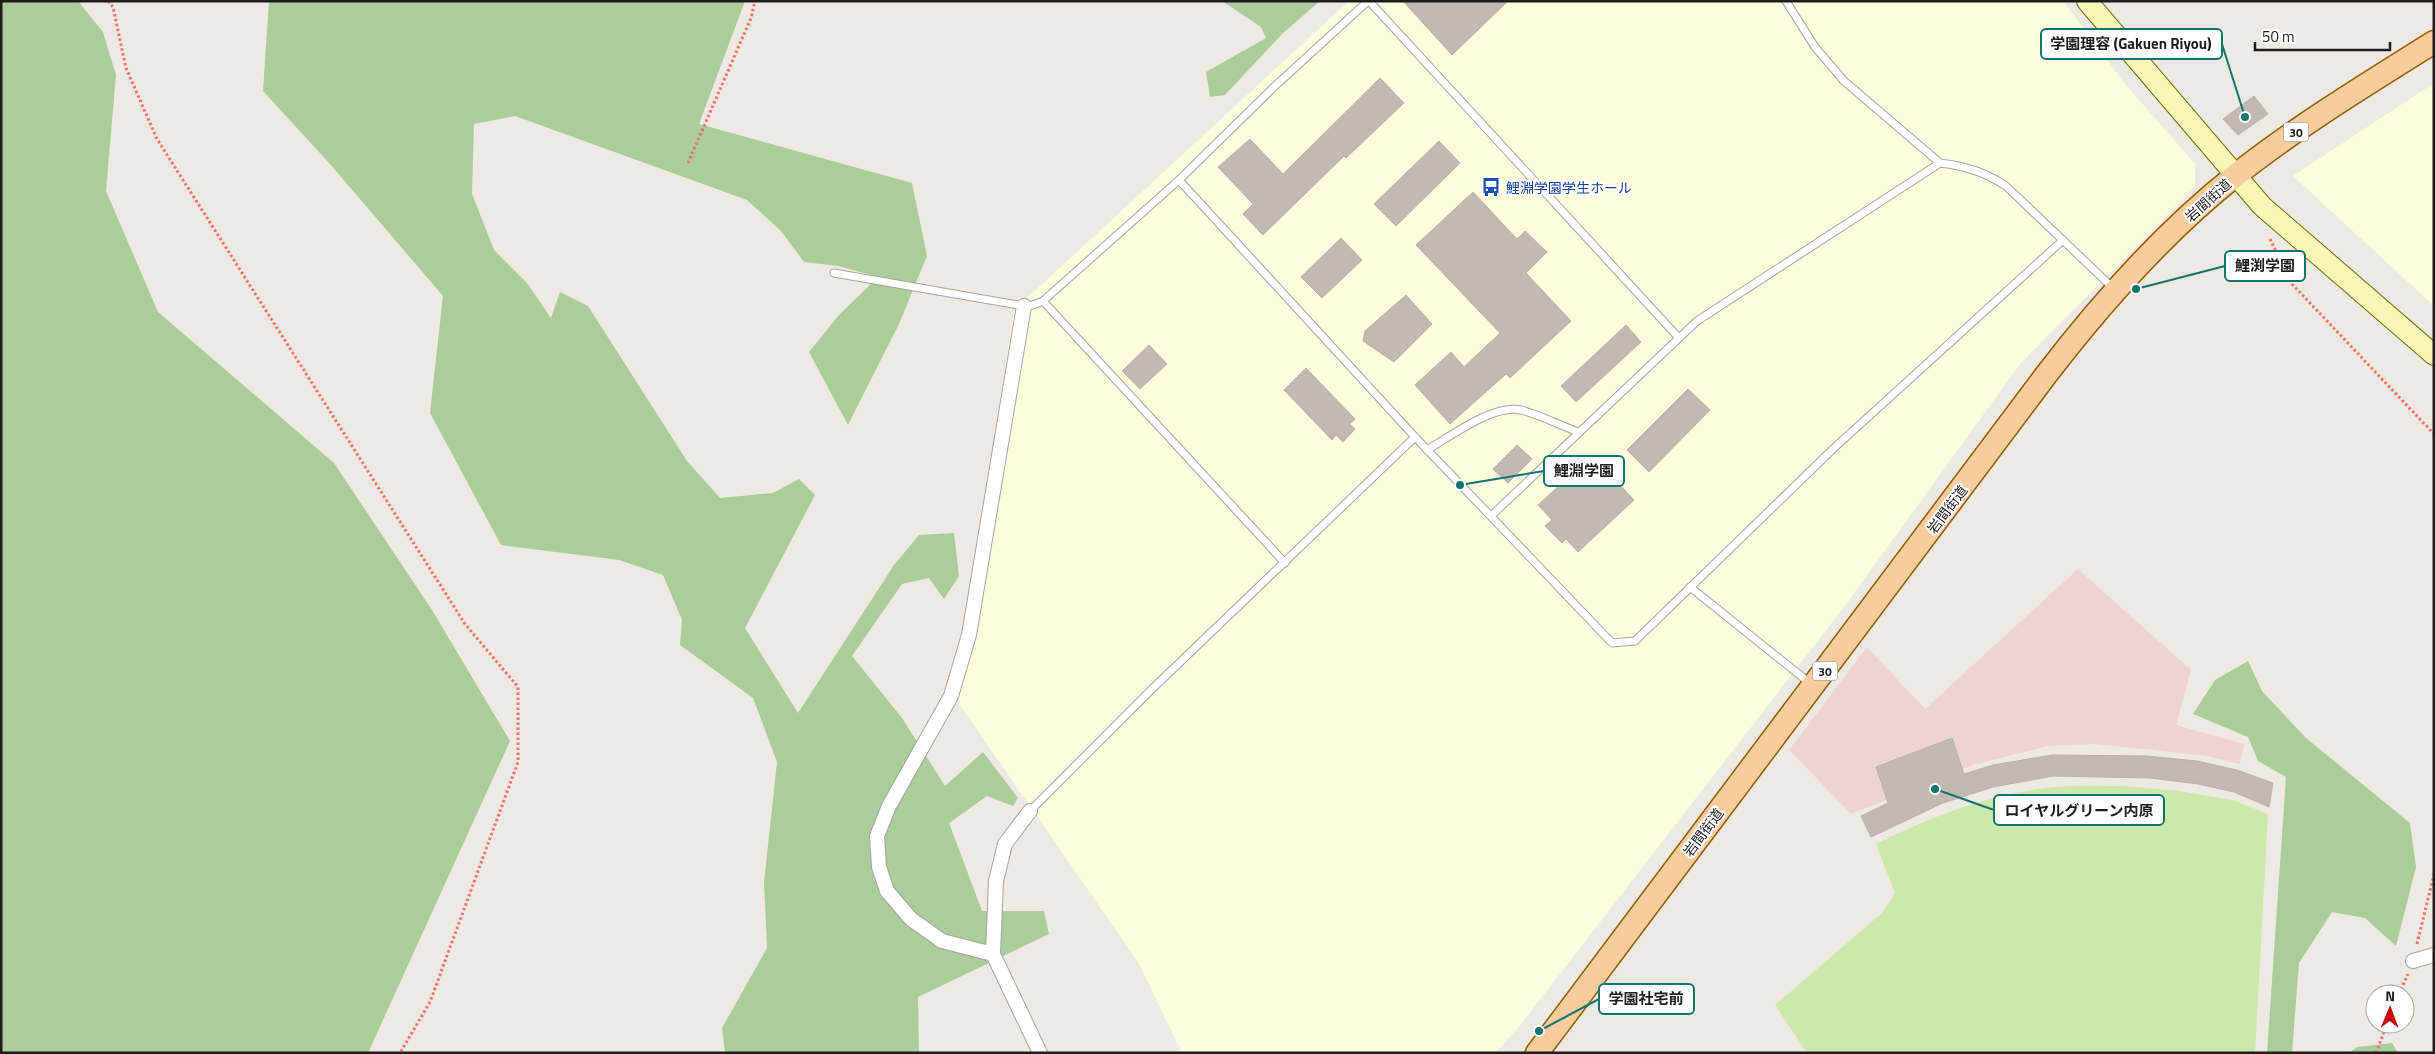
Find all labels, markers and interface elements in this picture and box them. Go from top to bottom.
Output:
scale bar [2255,20,2390,52]
text: 50 m [2262,25,2295,48]
callout: 学園理容 (Gakuen Riyou) [2041,29,2222,59]
text: 学園理容 (Gakuen Riyou) [2050,32,2212,55]
road number: 30 [2284,122,2308,142]
street label: 岩間街道 [2180,173,2236,227]
bus stop icon: 鯉淵学園学生ホール [1480,176,1502,198]
place label: 鯉淵学園学生ホール [1506,177,1632,198]
callout: 鯉渕学園 [2225,251,2305,281]
text: 鯉渕学園 [2235,254,2295,277]
callout: 鯉淵学園 [1544,456,1624,486]
text: 鯉淵学園 [1554,459,1614,482]
street label: 岩間街道 [1922,480,1972,538]
road number: 30 [1812,661,1838,680]
callout: ロイヤルグリーン内原 [1994,795,2164,825]
text: ロイヤルグリーン内原 [2005,799,2153,822]
street label: 岩間街道 [1678,803,1728,861]
callout: 学園社宅前 [1599,984,1694,1014]
north arrow [2365,984,2415,1034]
text: N [2385,985,2395,1006]
text: 学園社宅前 [1608,987,1684,1010]

